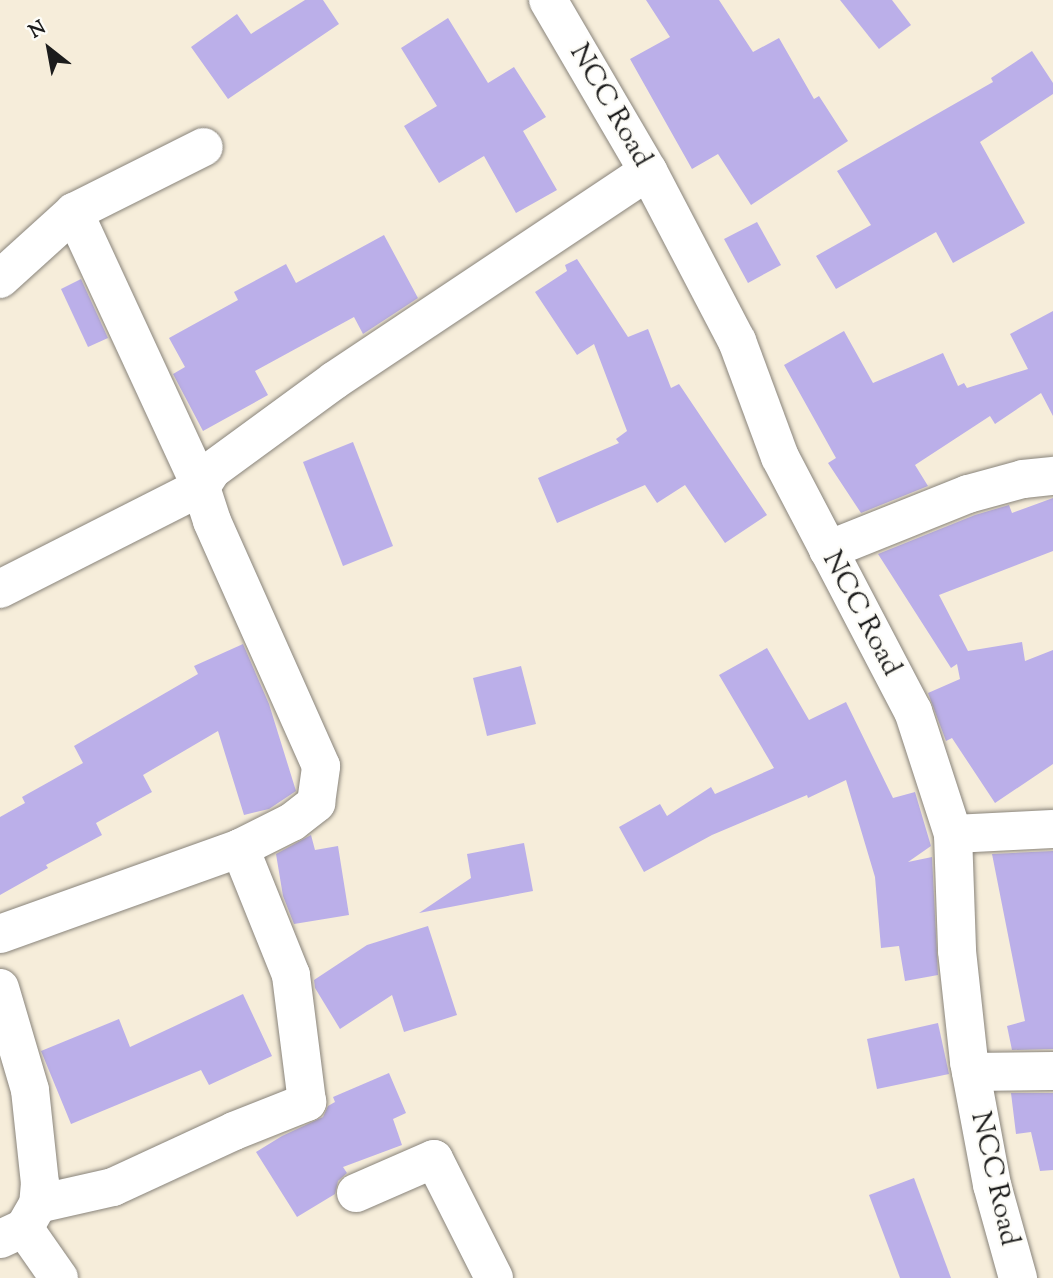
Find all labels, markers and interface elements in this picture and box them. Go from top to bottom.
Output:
north arrow [14,14,84,84]
text: N [24,15,51,46]
street label: NCC Road [561,39,659,173]
street label: NCC Road [814,546,908,682]
street label: NCC Road [962,1109,1026,1249]

